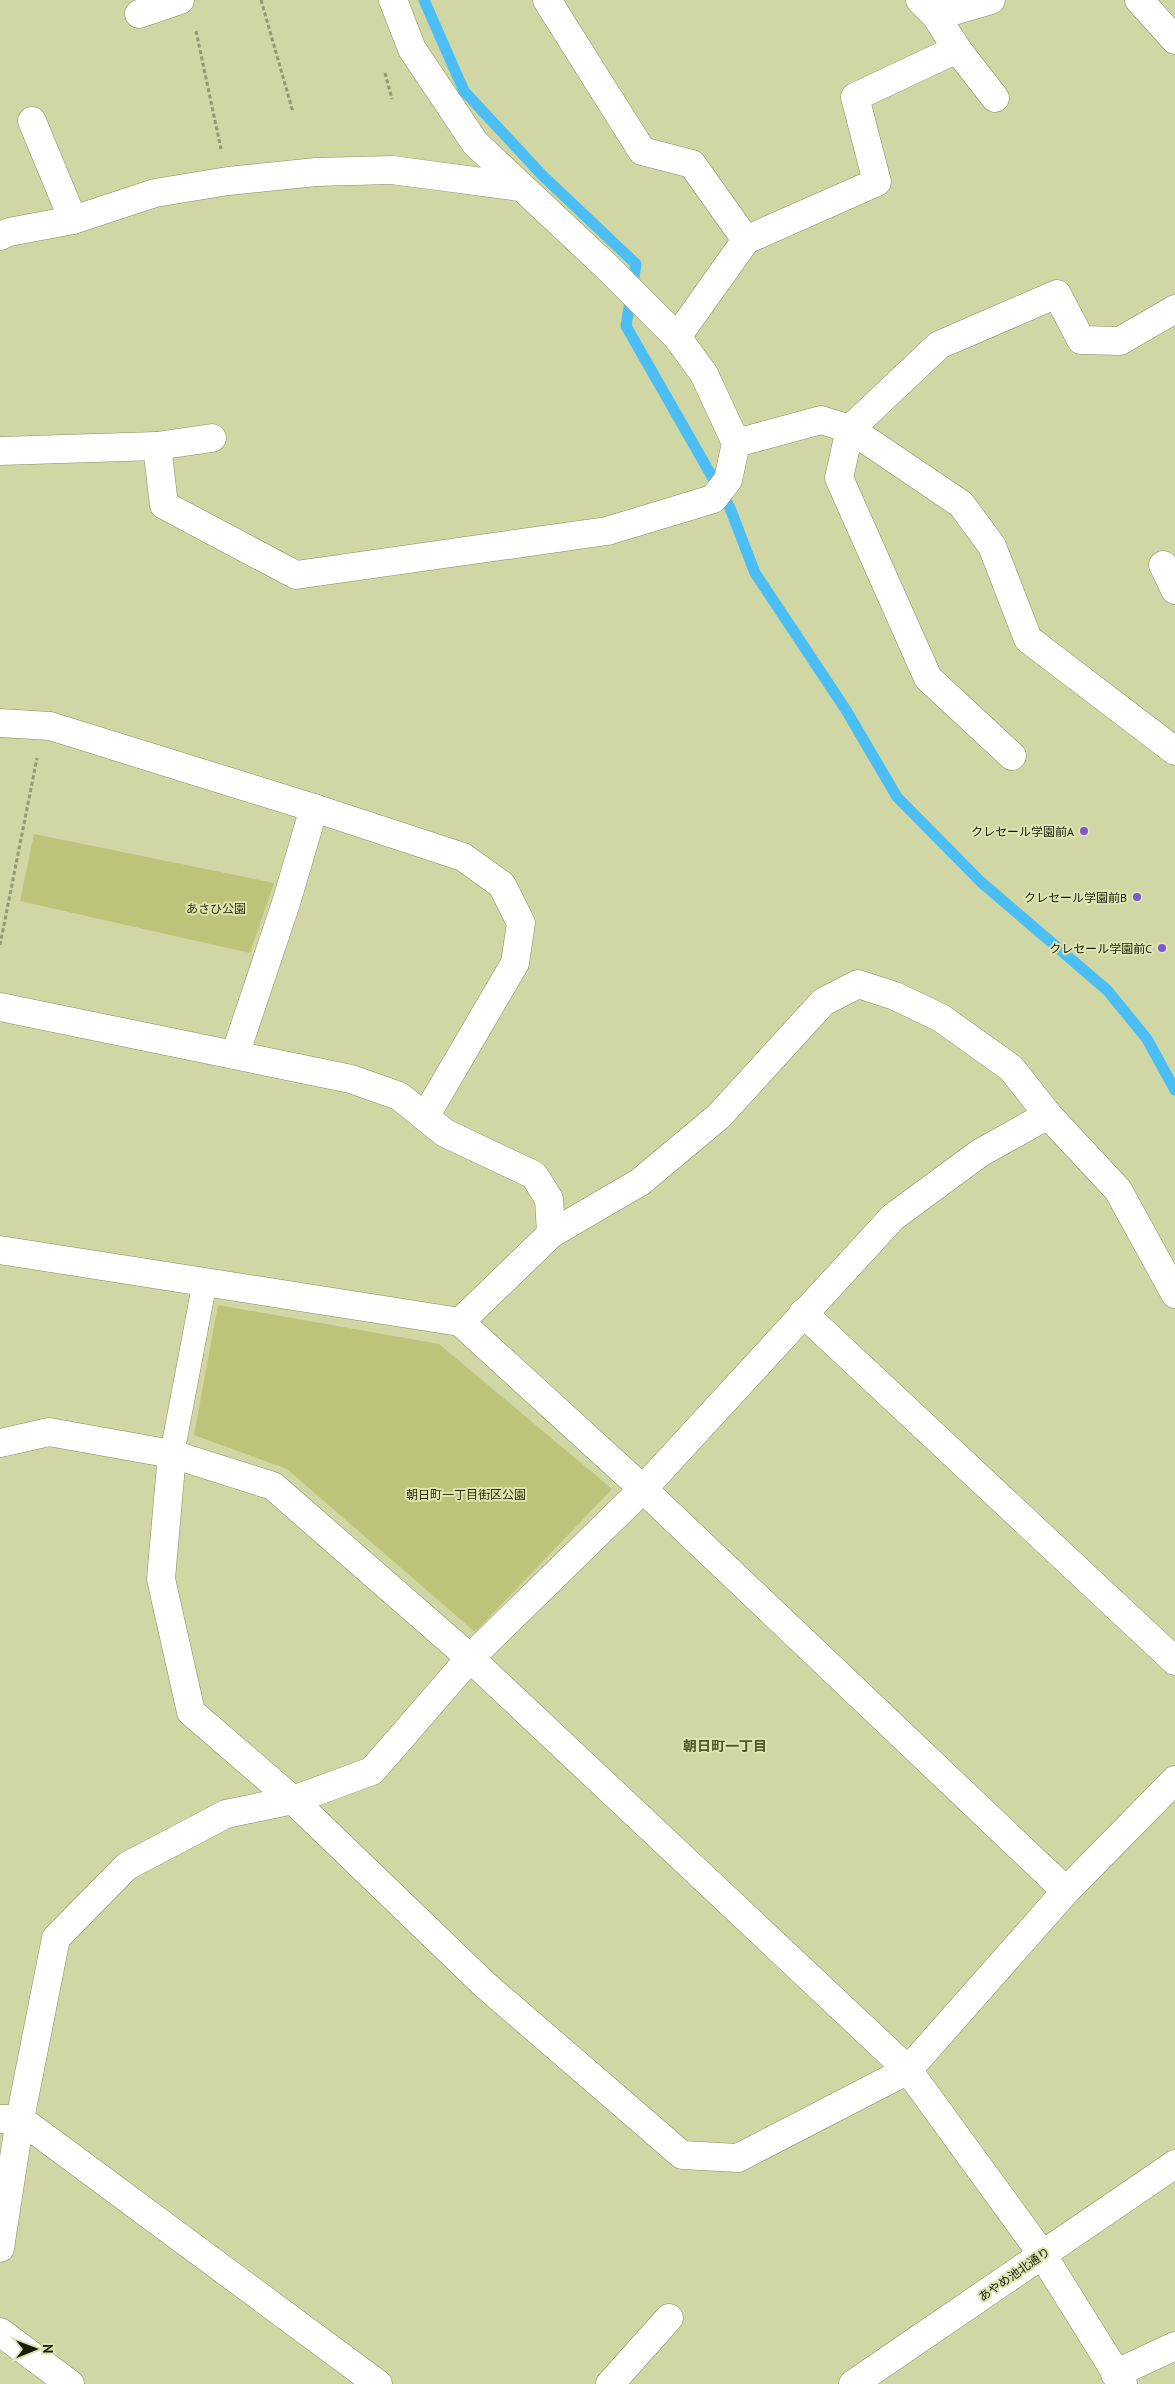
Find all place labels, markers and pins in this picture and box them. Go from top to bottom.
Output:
place label: クレセール学園前A [971,824,1074,839]
marker: クレセール学園前A [1078,825,1090,837]
place label: クレセール学園前B [1024,890,1127,905]
marker: クレセール学園前B [1131,891,1143,903]
place label: クレセール学園前C [1049,941,1152,956]
marker: クレセール学園前C [1156,942,1168,954]

